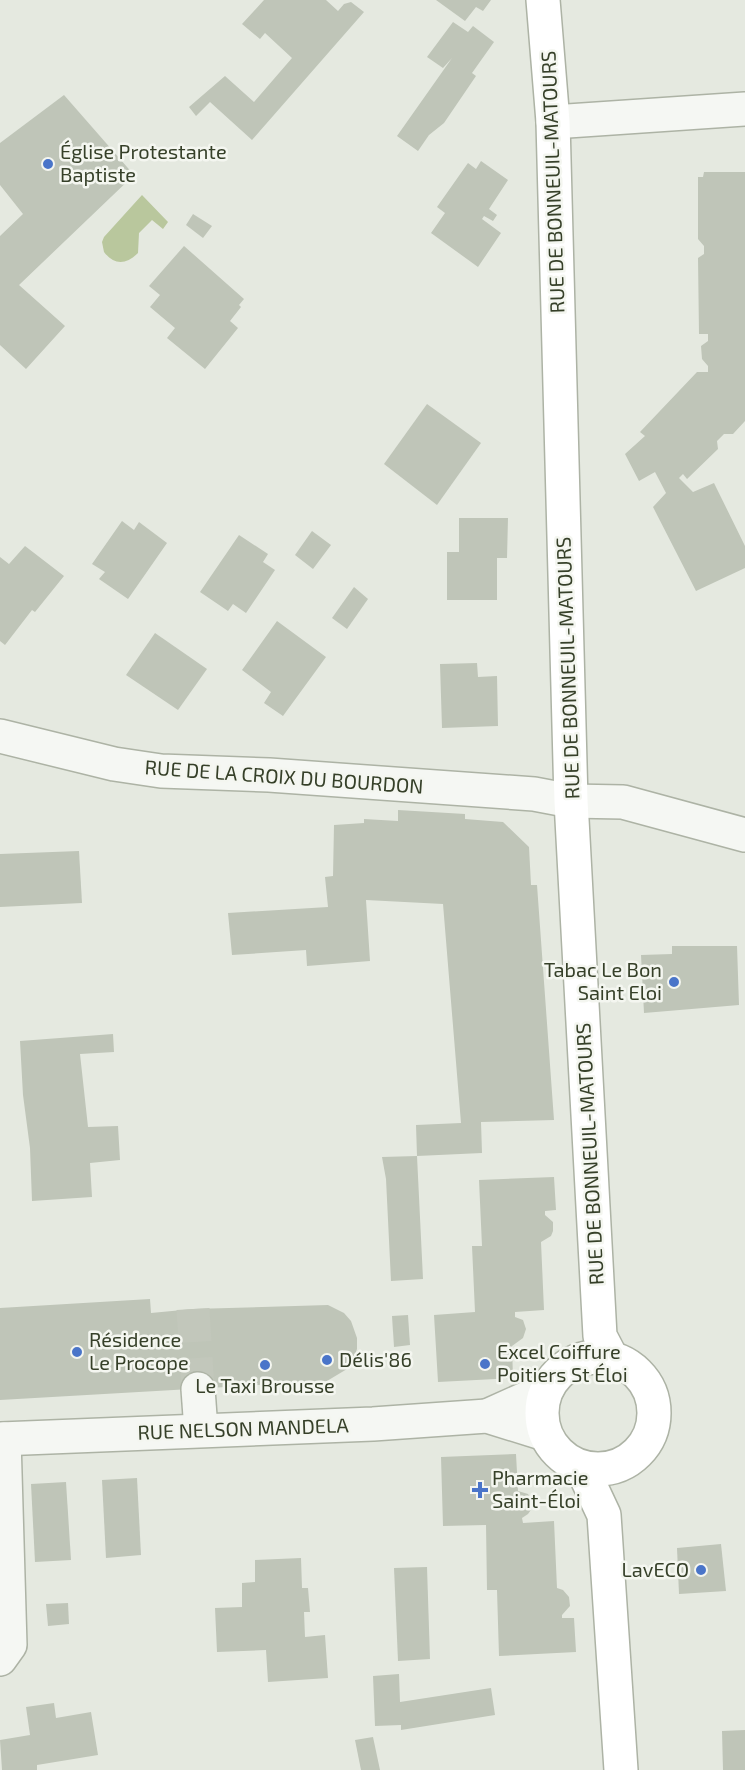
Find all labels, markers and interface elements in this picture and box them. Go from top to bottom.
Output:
street label: RUE DE BONNEUIL-MATOURS [535,50,569,314]
place label: Église Protestante Baptiste [60,139,227,186]
marker: Église Protestante Baptiste [41,157,55,171]
street label: RUE DE BONNEUIL-MATOURS [550,536,584,800]
street label: RUE DE LA CROIX DU BOURDON [144,754,424,798]
place label: Tabac Le Bon Saint Eloi [544,957,662,1004]
marker: Tabac Le Bon Saint Eloi [667,975,681,989]
street label: RUE DE BONNEUIL-MATOURS [570,1022,608,1286]
place label: Résidence Le Procope [89,1327,189,1374]
place label: Excel Coiffure Poitiers St Éloi [497,1339,628,1386]
marker: Résidence Le Procope [70,1345,84,1359]
place label: Délis'86 [339,1347,412,1371]
marker: Délis'86 [320,1353,334,1367]
marker: Excel Coiffure Poitiers St Éloi [478,1357,492,1371]
marker: Le Taxi Brousse [258,1358,272,1372]
place label: Le Taxi Brousse [195,1373,335,1397]
street label: RUE NELSON MANDELA [137,1412,350,1444]
place label: Pharmacie Saint-Éloi [492,1465,588,1512]
marker: Pharmacie Saint-Éloi [473,1483,487,1497]
place label: LavECO [622,1557,689,1581]
marker: LavECO [694,1563,708,1577]

